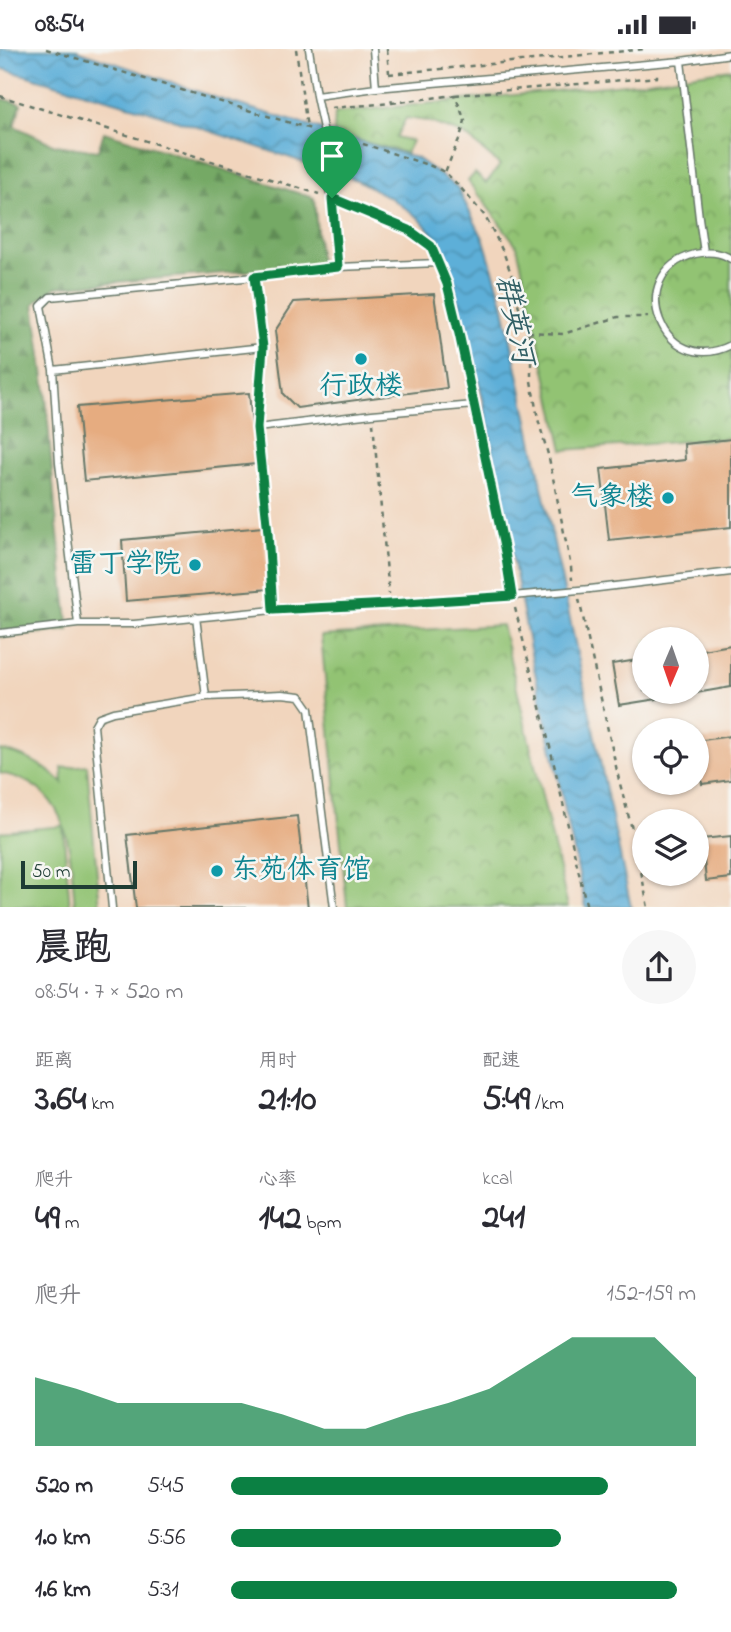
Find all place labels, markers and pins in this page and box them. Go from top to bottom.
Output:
pin [302,126,362,198]
marker: 行政楼 [353,351,369,367]
place label: 行政楼 [319,367,403,408]
place label: 气象楼 [570,478,654,519]
marker: 气象楼 [660,490,676,506]
place label: 雷丁学院 [69,545,181,586]
marker: 雷丁学院 [187,557,203,573]
place label: 东苑体育馆 [231,851,371,892]
marker: 东苑体育馆 [209,863,225,879]

